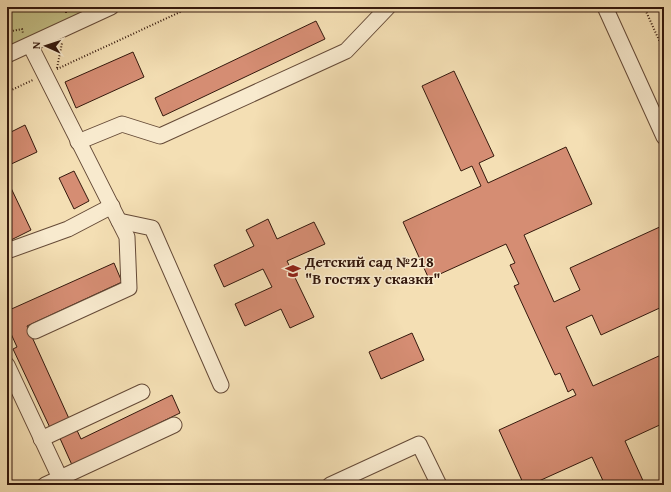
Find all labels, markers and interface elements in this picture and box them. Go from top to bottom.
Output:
north arrow [26,26,66,66]
text: N [28,41,44,50]
place label: Детский сад №218 "В гостях у сказки" [304,251,441,289]
school or university icon: Детский сад №218 "В гостях у сказки" [284,262,302,280]

